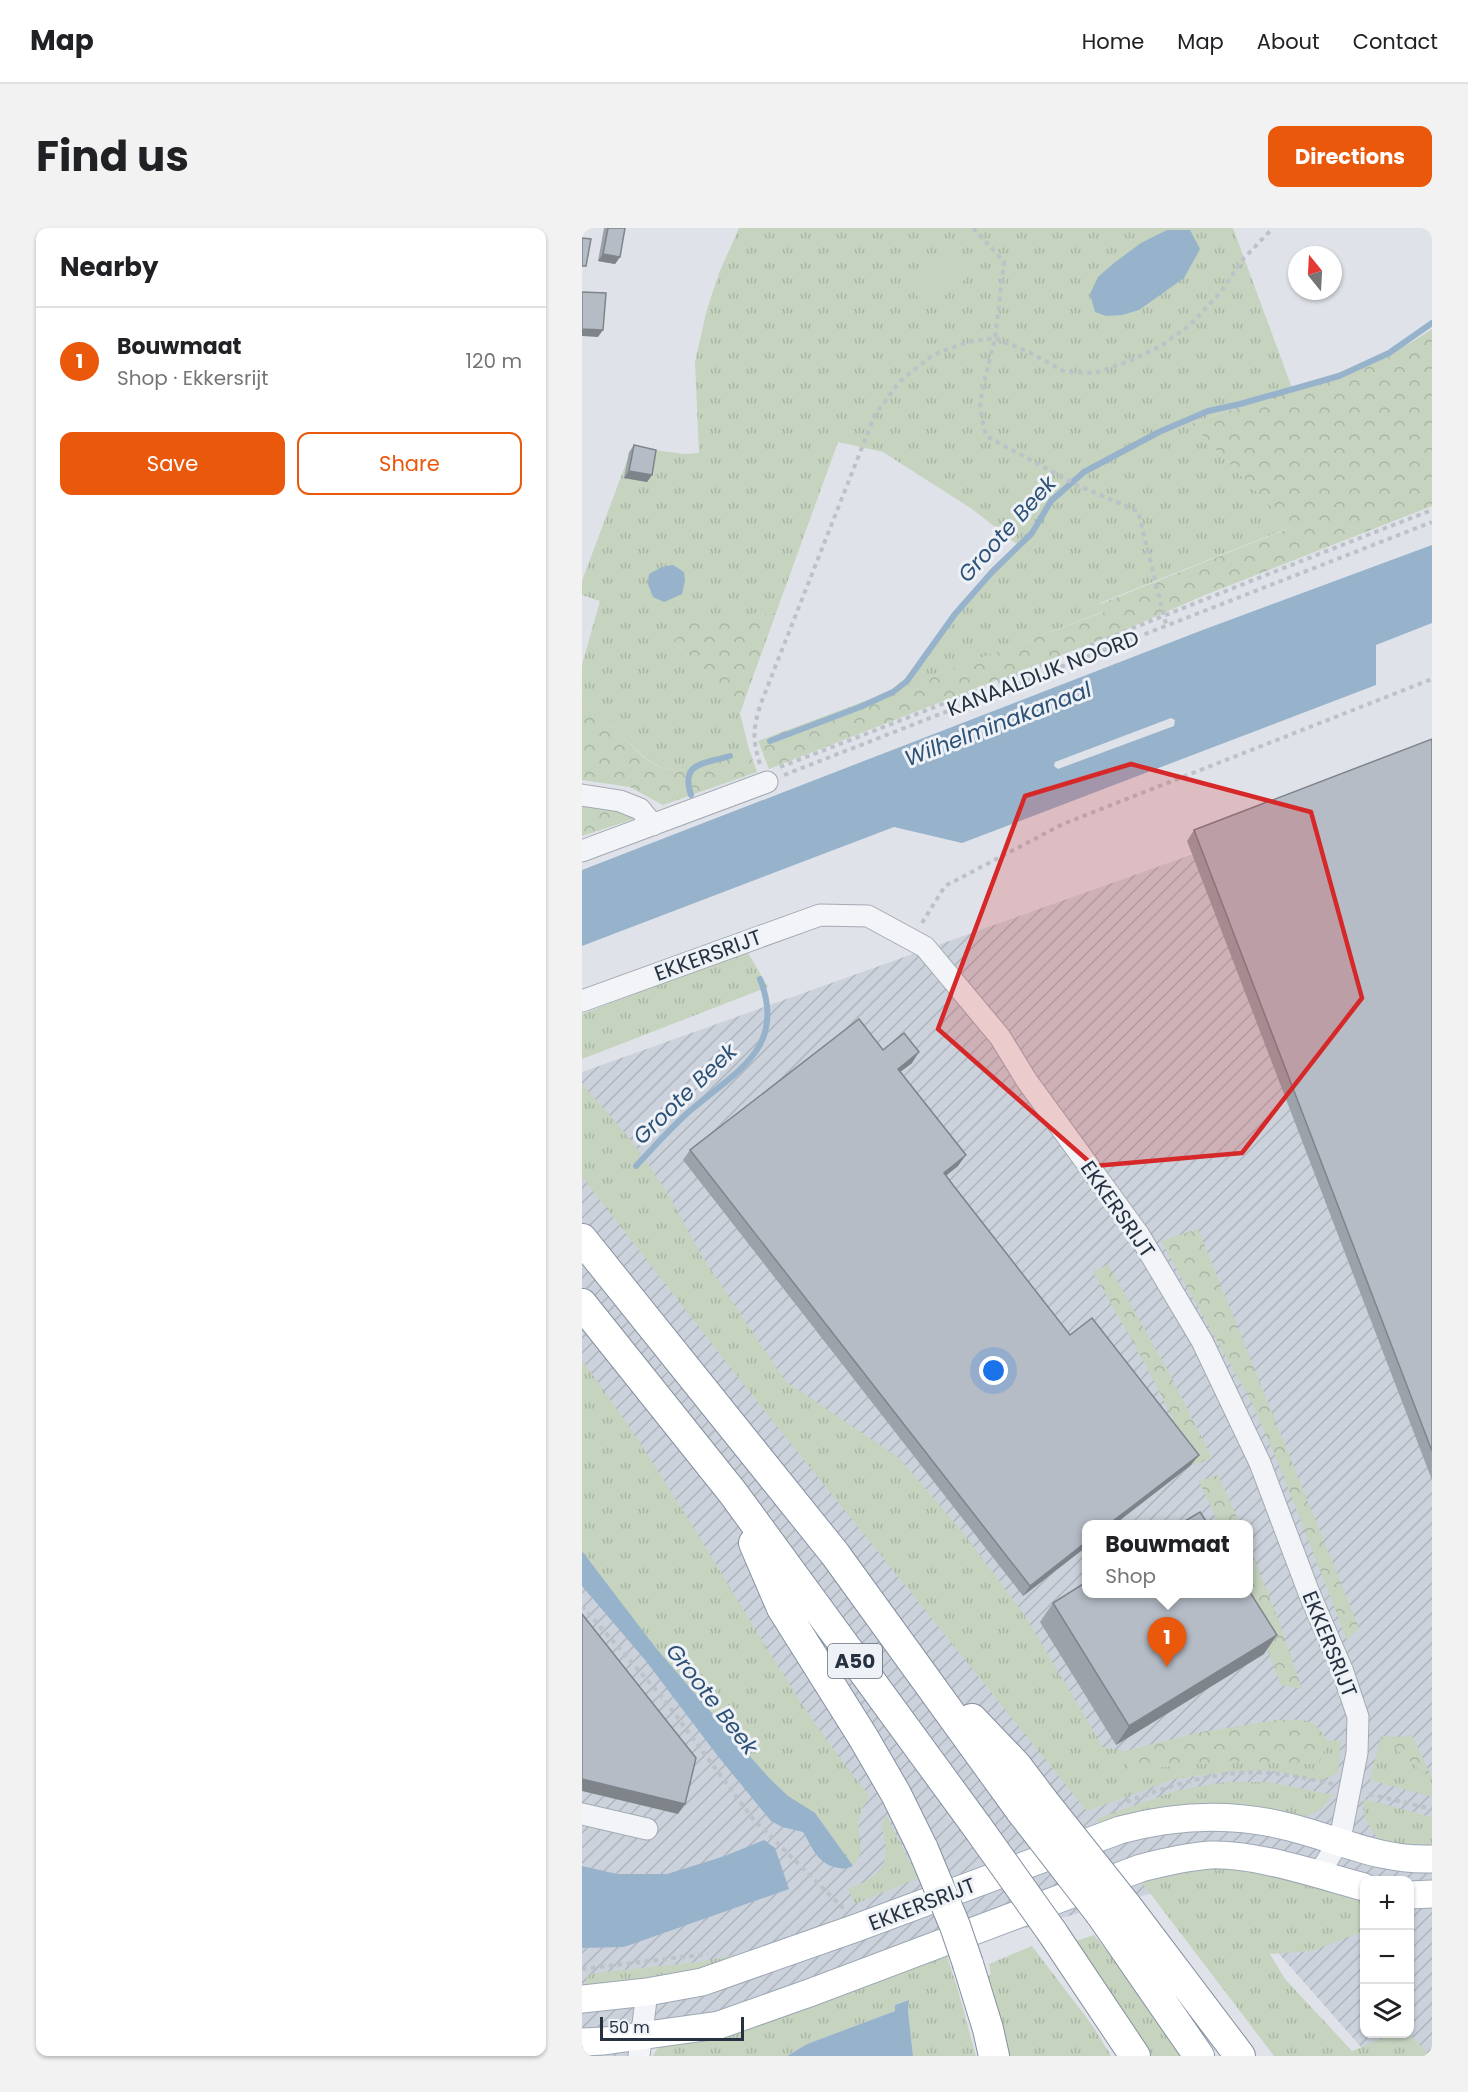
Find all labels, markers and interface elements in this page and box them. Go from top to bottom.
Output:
text: Map [30,21,94,60]
text: Home [1082,27,1144,56]
text: Map [1177,27,1224,56]
text: About [1257,27,1320,56]
text: Contact [1353,27,1438,56]
button: Directions [1268,126,1432,187]
text: Find us [36,127,189,186]
north arrow [1288,246,1342,300]
text: Nearby [60,249,158,285]
text: Bouwmaat [117,331,242,362]
text: 1 [76,347,83,375]
text: 120 m [466,347,522,375]
text: Shop · Ekkersrijt [117,364,269,392]
button: Save [60,432,285,495]
button: Share [297,432,522,495]
water label: Groote Beek [951,468,1064,589]
street label: KANAALDIJK NOORD [943,623,1143,723]
water label: Wilhelminakanaal [900,674,1096,774]
street label: EKKERSRIJT [650,922,766,988]
water label: Groote Beek [626,1035,745,1152]
street label: EKKERSRIJT [1074,1155,1162,1263]
your location [979,1356,1008,1385]
popup [1082,1520,1253,1598]
text: Bouwmaat [1105,1529,1230,1560]
text: Shop [1105,1562,1156,1590]
street label: EKKERSRIJT [1296,1587,1364,1701]
pin: 1 [1148,1618,1186,1667]
water label: Groote Beek [659,1637,766,1763]
road number: A50 [828,1644,882,1678]
street label: EKKERSRIJT [864,1870,980,1938]
map controls [1360,1876,1414,2038]
button: + [1360,1876,1414,1930]
button: − [1360,1930,1414,1984]
button: layers [1360,1984,1414,2038]
scale bar [600,2014,744,2042]
text: 50 m [609,2016,650,2039]

